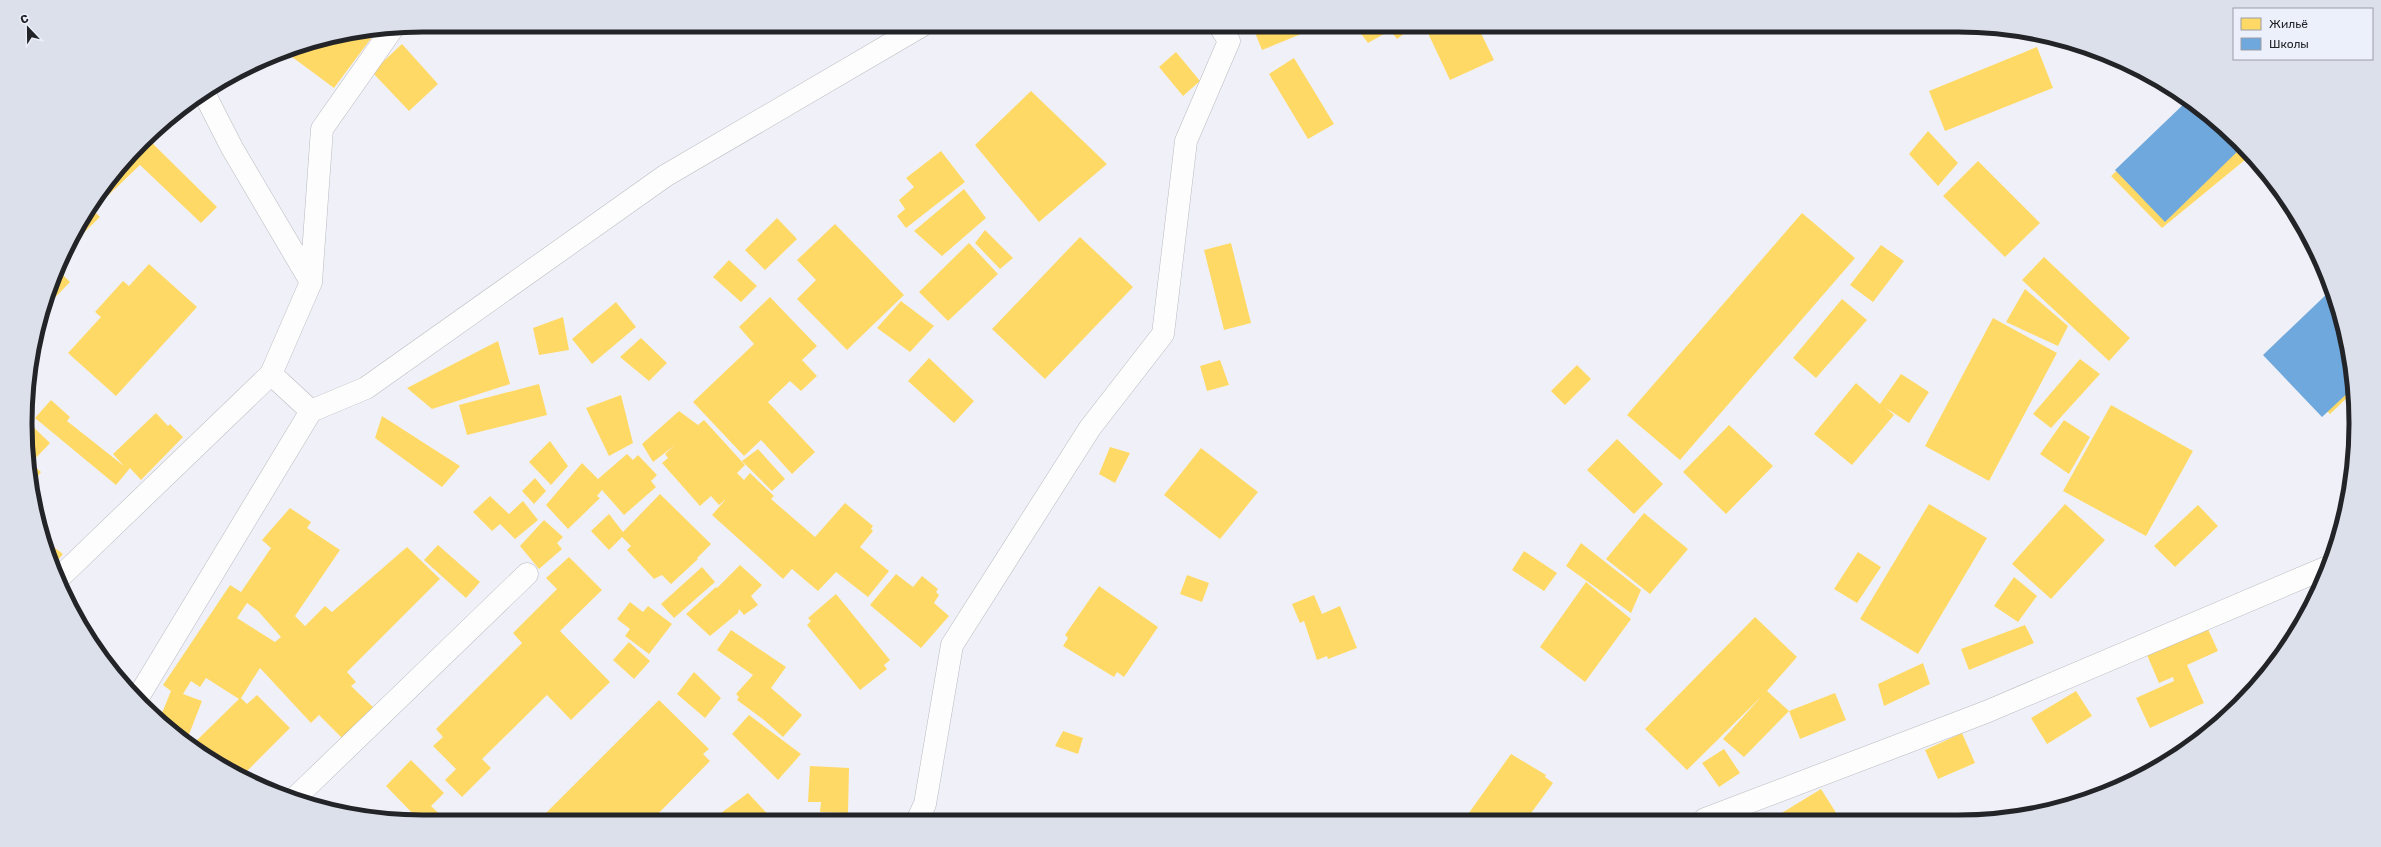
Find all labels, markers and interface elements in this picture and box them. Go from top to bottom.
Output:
north arrow [8,8,48,48]
legend [2233,8,2373,60]
text: С [18,12,31,27]
text: Жильё [2269,17,2308,31]
text: Школы [2269,37,2309,51]

